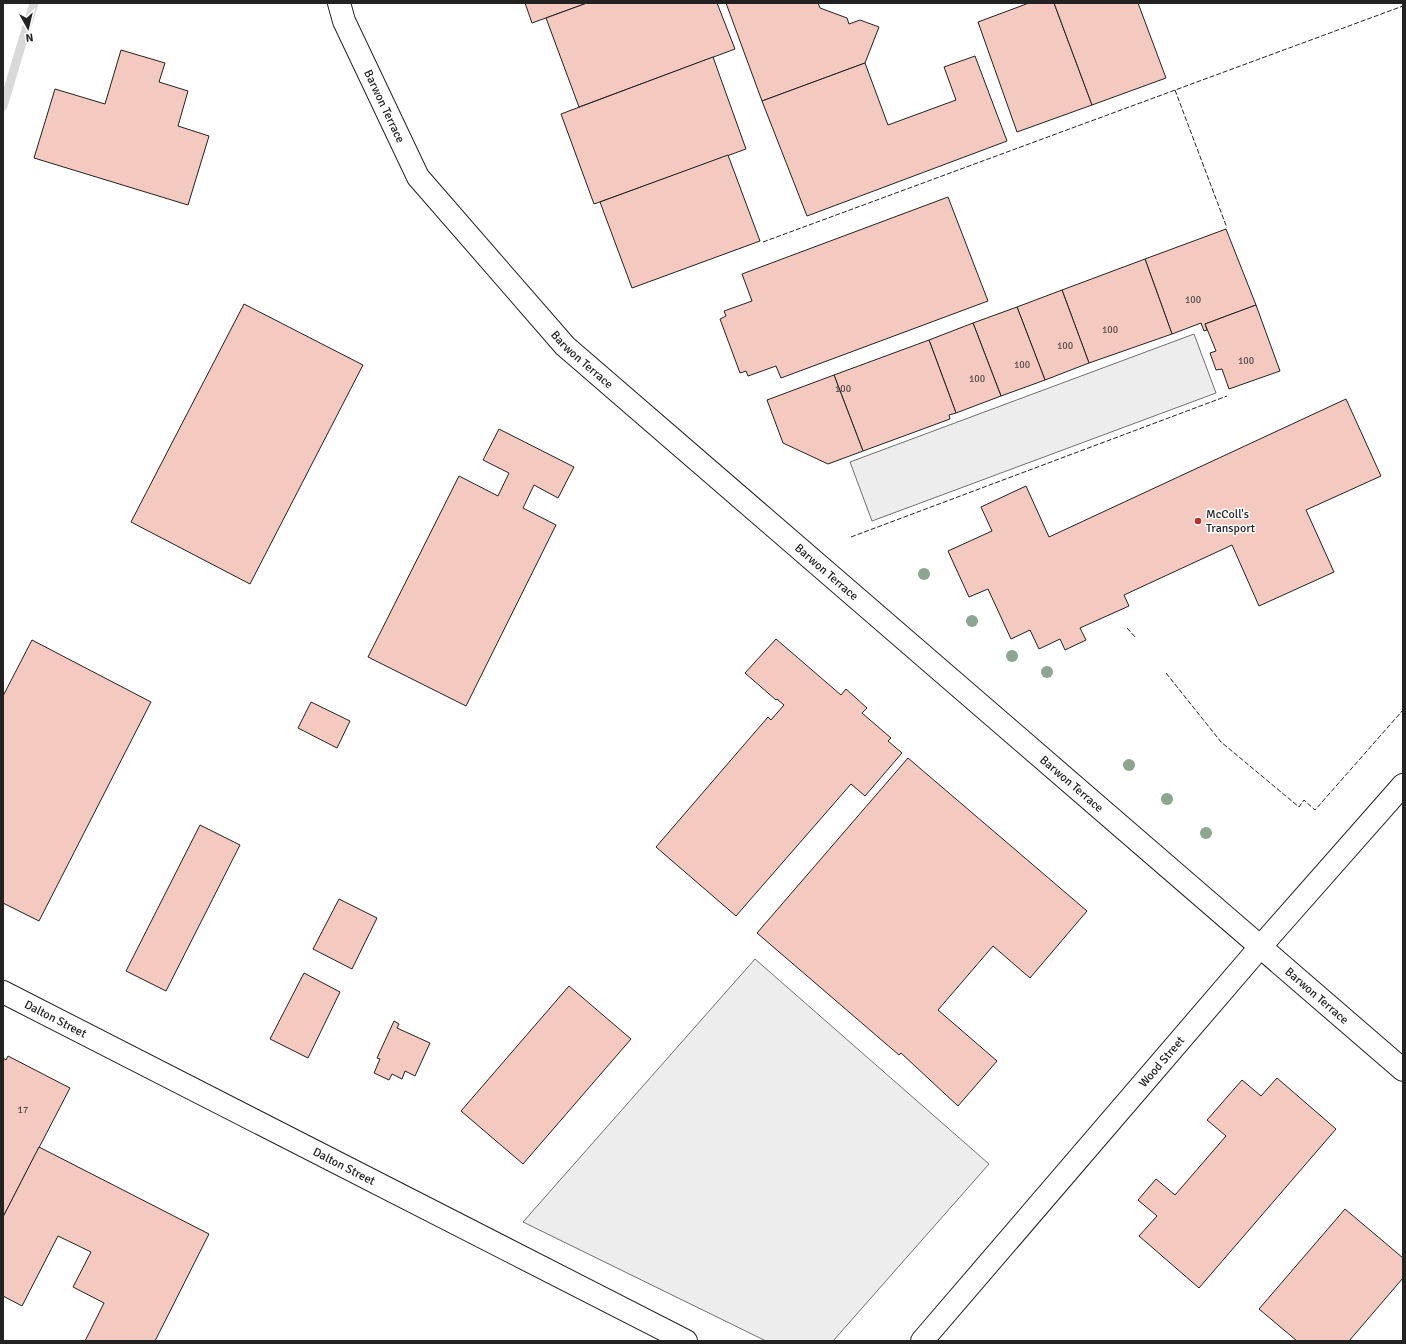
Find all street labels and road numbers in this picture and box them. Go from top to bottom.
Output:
street label: Barwon Terrace [361,67,408,145]
street label: Barwon Terrace [548,327,616,392]
street label: Barwon Terrace [792,540,861,604]
street label: Barwon Terrace [1037,752,1107,815]
street label: Barwon Terrace [1282,964,1352,1027]
street label: Dalton Street [22,997,89,1041]
street label: Wood Street [1136,1033,1188,1090]
street label: Dalton Street [310,1144,378,1188]

